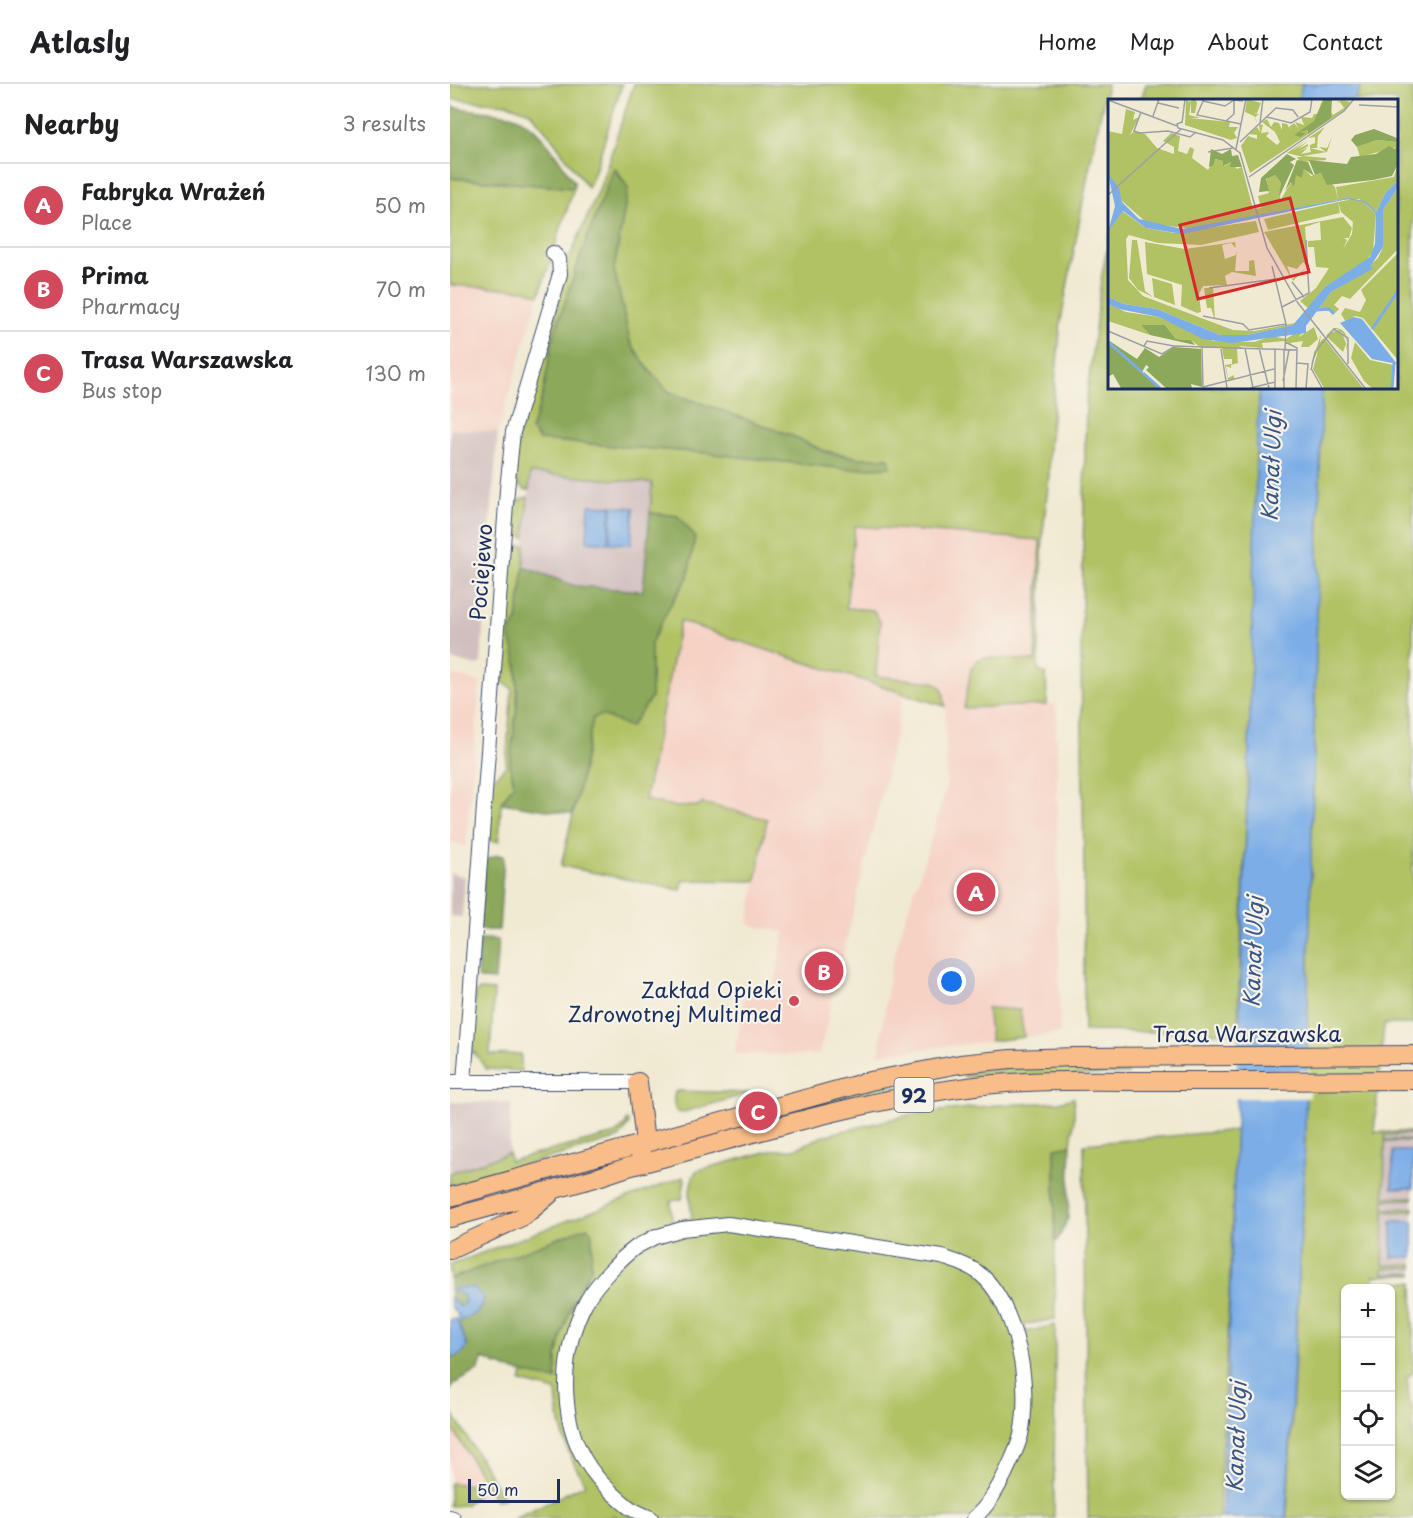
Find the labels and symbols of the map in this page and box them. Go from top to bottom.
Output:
inset map [1108,99,1398,388]
water label: Kanał Ulgi [1252,407,1289,522]
street label: Pociejewo [461,522,499,622]
pin: A [956,870,996,914]
water label: Kanał Ulgi [1234,893,1271,1008]
pin: B [804,948,844,994]
your location [937,967,966,996]
place label: Zakład Opieki Zdrowotnej Multimed [568,973,782,1029]
marker: Zakład Opieki Zdrowotnej Multimed [787,994,801,1008]
street label: Trasa Warszawska [1153,1017,1341,1049]
road number: 92 [894,1078,934,1112]
pin: C [738,1088,778,1134]
water label: Kanał Ulgi [1217,1378,1254,1493]
scale bar [468,1476,560,1504]

